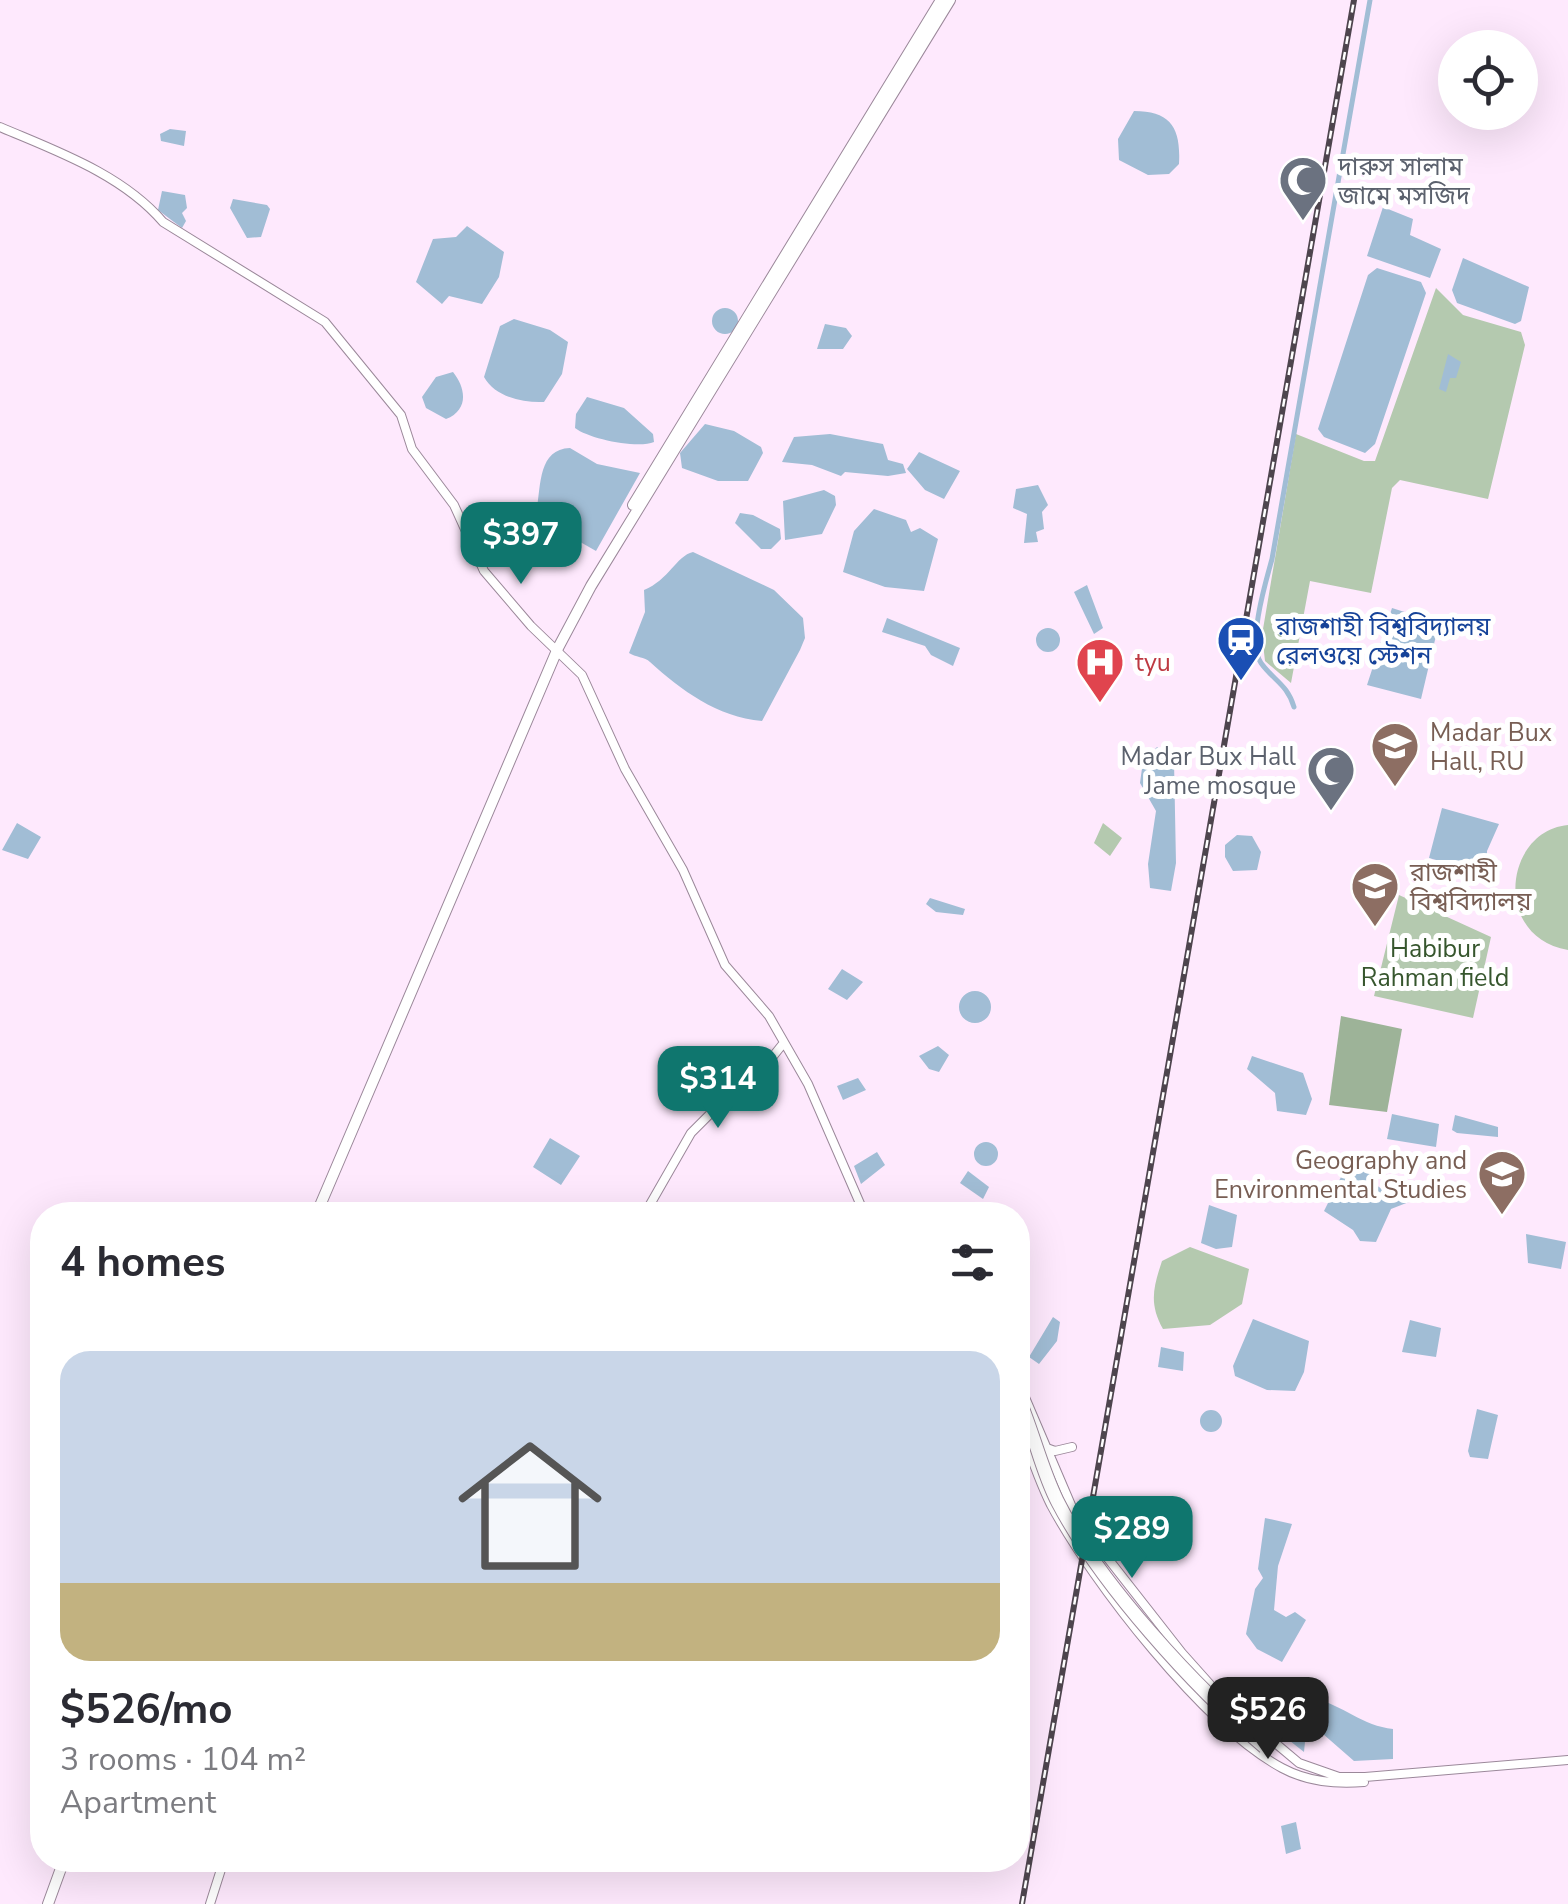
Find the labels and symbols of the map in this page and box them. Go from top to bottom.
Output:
place label: দারুস সালাম জামে মসজিদ [1337,150,1471,213]
mosque icon: দারুস সালাম জামে মসজিদ [1277,154,1329,222]
pin: $397 [462,502,580,587]
place label: রাজশাহী বিশ্ববিদ্যালয় রেলওয়ে স্টেশন [1275,610,1491,673]
station icon: রাজশাহী বিশ্ববিদ্যালয় রেলওয়ে স্টেশন [1215,614,1267,682]
hospital icon: tyu [1074,636,1126,704]
place label: tyu [1135,646,1171,680]
place label: Madar Bux Hall, RU [1430,716,1552,779]
school or university icon: Madar Bux Hall, RU [1369,720,1421,788]
place label: Madar Bux Hall Jame mosque [1121,740,1297,803]
mosque icon: Madar Bux Hall Jame mosque [1305,744,1357,812]
place label: রাজশাহী বিশ্ববিদ্যালয় [1409,856,1532,919]
school or university icon: রাজশাহী বিশ্ববিদ্যালয় [1349,860,1401,928]
park label: Habibur Rahman field [1361,932,1509,995]
pin: $314 [659,1046,777,1131]
place label: Geography and Environmental Studies [1214,1144,1467,1207]
school or university icon: Geography and Environmental Studies [1476,1148,1528,1216]
pin: $289 [1073,1496,1191,1581]
pin: $526 [1209,1677,1327,1762]

